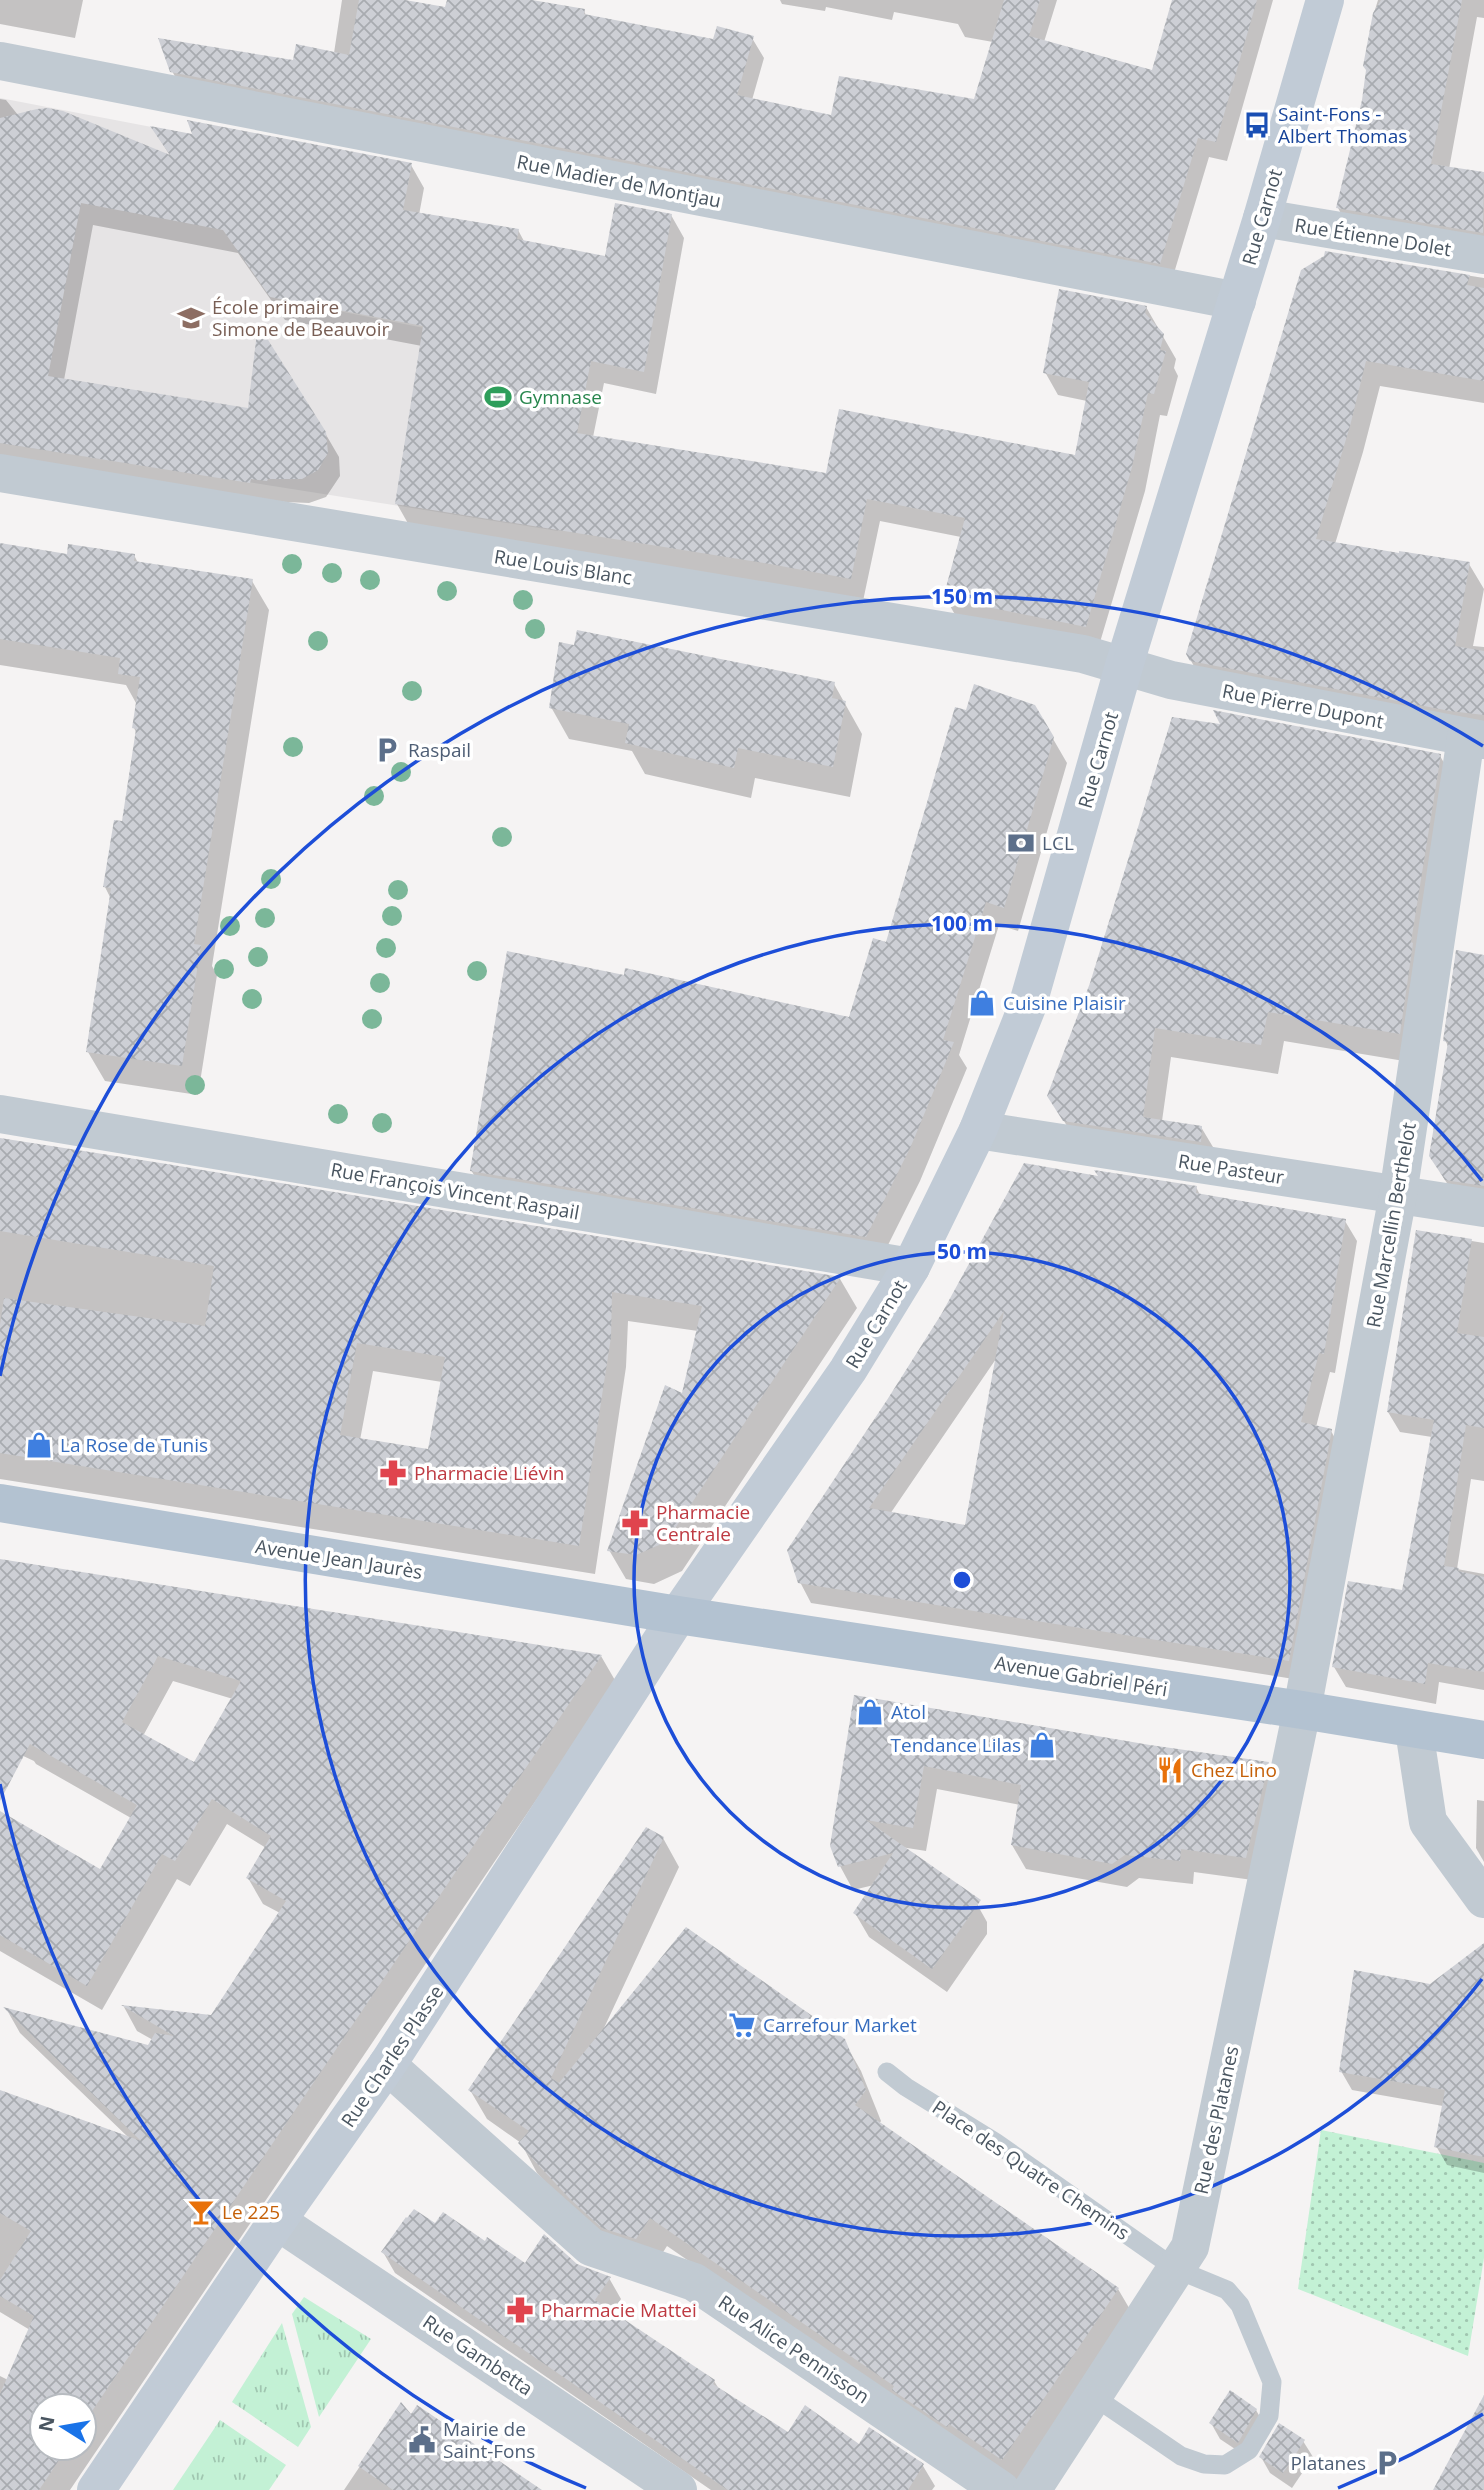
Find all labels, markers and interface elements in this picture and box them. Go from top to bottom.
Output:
place label: Saint-Fons - Albert Thomas [1278,101,1407,149]
bus stop icon: Saint-Fons - Albert Thomas [1242,110,1272,140]
street label: Rue Madier de Montjau [515,148,723,214]
street label: Rue Carnot [1236,166,1288,268]
street label: Rue Étienne Dolet [1293,212,1453,262]
place label: École primaire Simone de Beauvoir [212,294,390,342]
school or university icon: École primaire Simone de Beauvoir [176,303,206,333]
sports icon: Gymnase [483,382,513,412]
place label: Gymnase [519,384,602,410]
street label: Rue Louis Blanc [492,543,634,591]
text: 150 m [931,582,993,610]
street label: Rue Pierre Dupont [1220,678,1386,734]
street label: Rue Carnot [1072,709,1124,811]
parking icon: Raspail [372,735,402,765]
place label: Raspail [408,737,471,763]
bank icon: LCL [1006,828,1036,858]
place label: LCL [1042,830,1074,856]
text: 100 m [931,909,993,937]
shop icon: Cuisine Plaisir [967,988,997,1018]
place label: Cuisine Plaisir [1003,990,1126,1016]
street label: Rue Marcellin Berthelot [1360,1120,1422,1330]
street label: Rue Pasteur [1176,1148,1286,1190]
street label: Rue François Vincent Raspail [329,1156,581,1226]
text: 50 m [937,1237,987,1265]
street label: Rue Carnot [839,1275,913,1373]
shop icon: La Rose de Tunis [24,1430,54,1460]
place label: La Rose de Tunis [60,1432,208,1458]
pharmacy icon: Pharmacie Liévin [378,1458,408,1488]
place label: Pharmacie Liévin [414,1460,564,1486]
place label: Pharmacie Centrale [656,1499,750,1547]
pharmacy icon: Pharmacie Centrale [620,1508,650,1538]
street label: Avenue Jean Jaurès [254,1533,424,1585]
centre of rings [950,1568,974,1592]
street label: Avenue Gabriel Péri [993,1649,1169,1703]
shop icon: Atol [855,1697,885,1727]
place label: Atol [891,1699,926,1725]
shop icon: Tendance Lilas [1027,1730,1057,1760]
place label: Tendance Lilas [891,1732,1021,1758]
restaurant icon: Chez Lino [1155,1755,1185,1785]
place label: Chez Lino [1191,1757,1277,1783]
street label: Rue Charles Plasse [335,1980,449,2132]
supermarket icon: Carrefour Market [727,2010,757,2040]
place label: Carrefour Market [763,2012,917,2038]
street label: Rue des Platanes [1188,2044,1244,2196]
street label: Place des Quatre Chemins [927,2094,1135,2246]
bar icon: Le 225 [186,2197,216,2227]
place label: Le 225 [222,2199,280,2225]
street label: Rue Alice Pennisson [713,2289,875,2409]
pharmacy icon: Pharmacie Mattei [505,2295,535,2325]
place label: Pharmacie Mattei [541,2297,697,2323]
street label: Rue Gambetta [418,2309,538,2401]
north arrow [28,2392,98,2462]
text: N [32,2414,61,2434]
place label: Mairie de Saint-Fons [443,2416,535,2464]
public building icon: Mairie de Saint-Fons [407,2425,437,2455]
parking icon: Platanes [1372,2448,1402,2478]
place label: Platanes [1291,2450,1366,2476]

